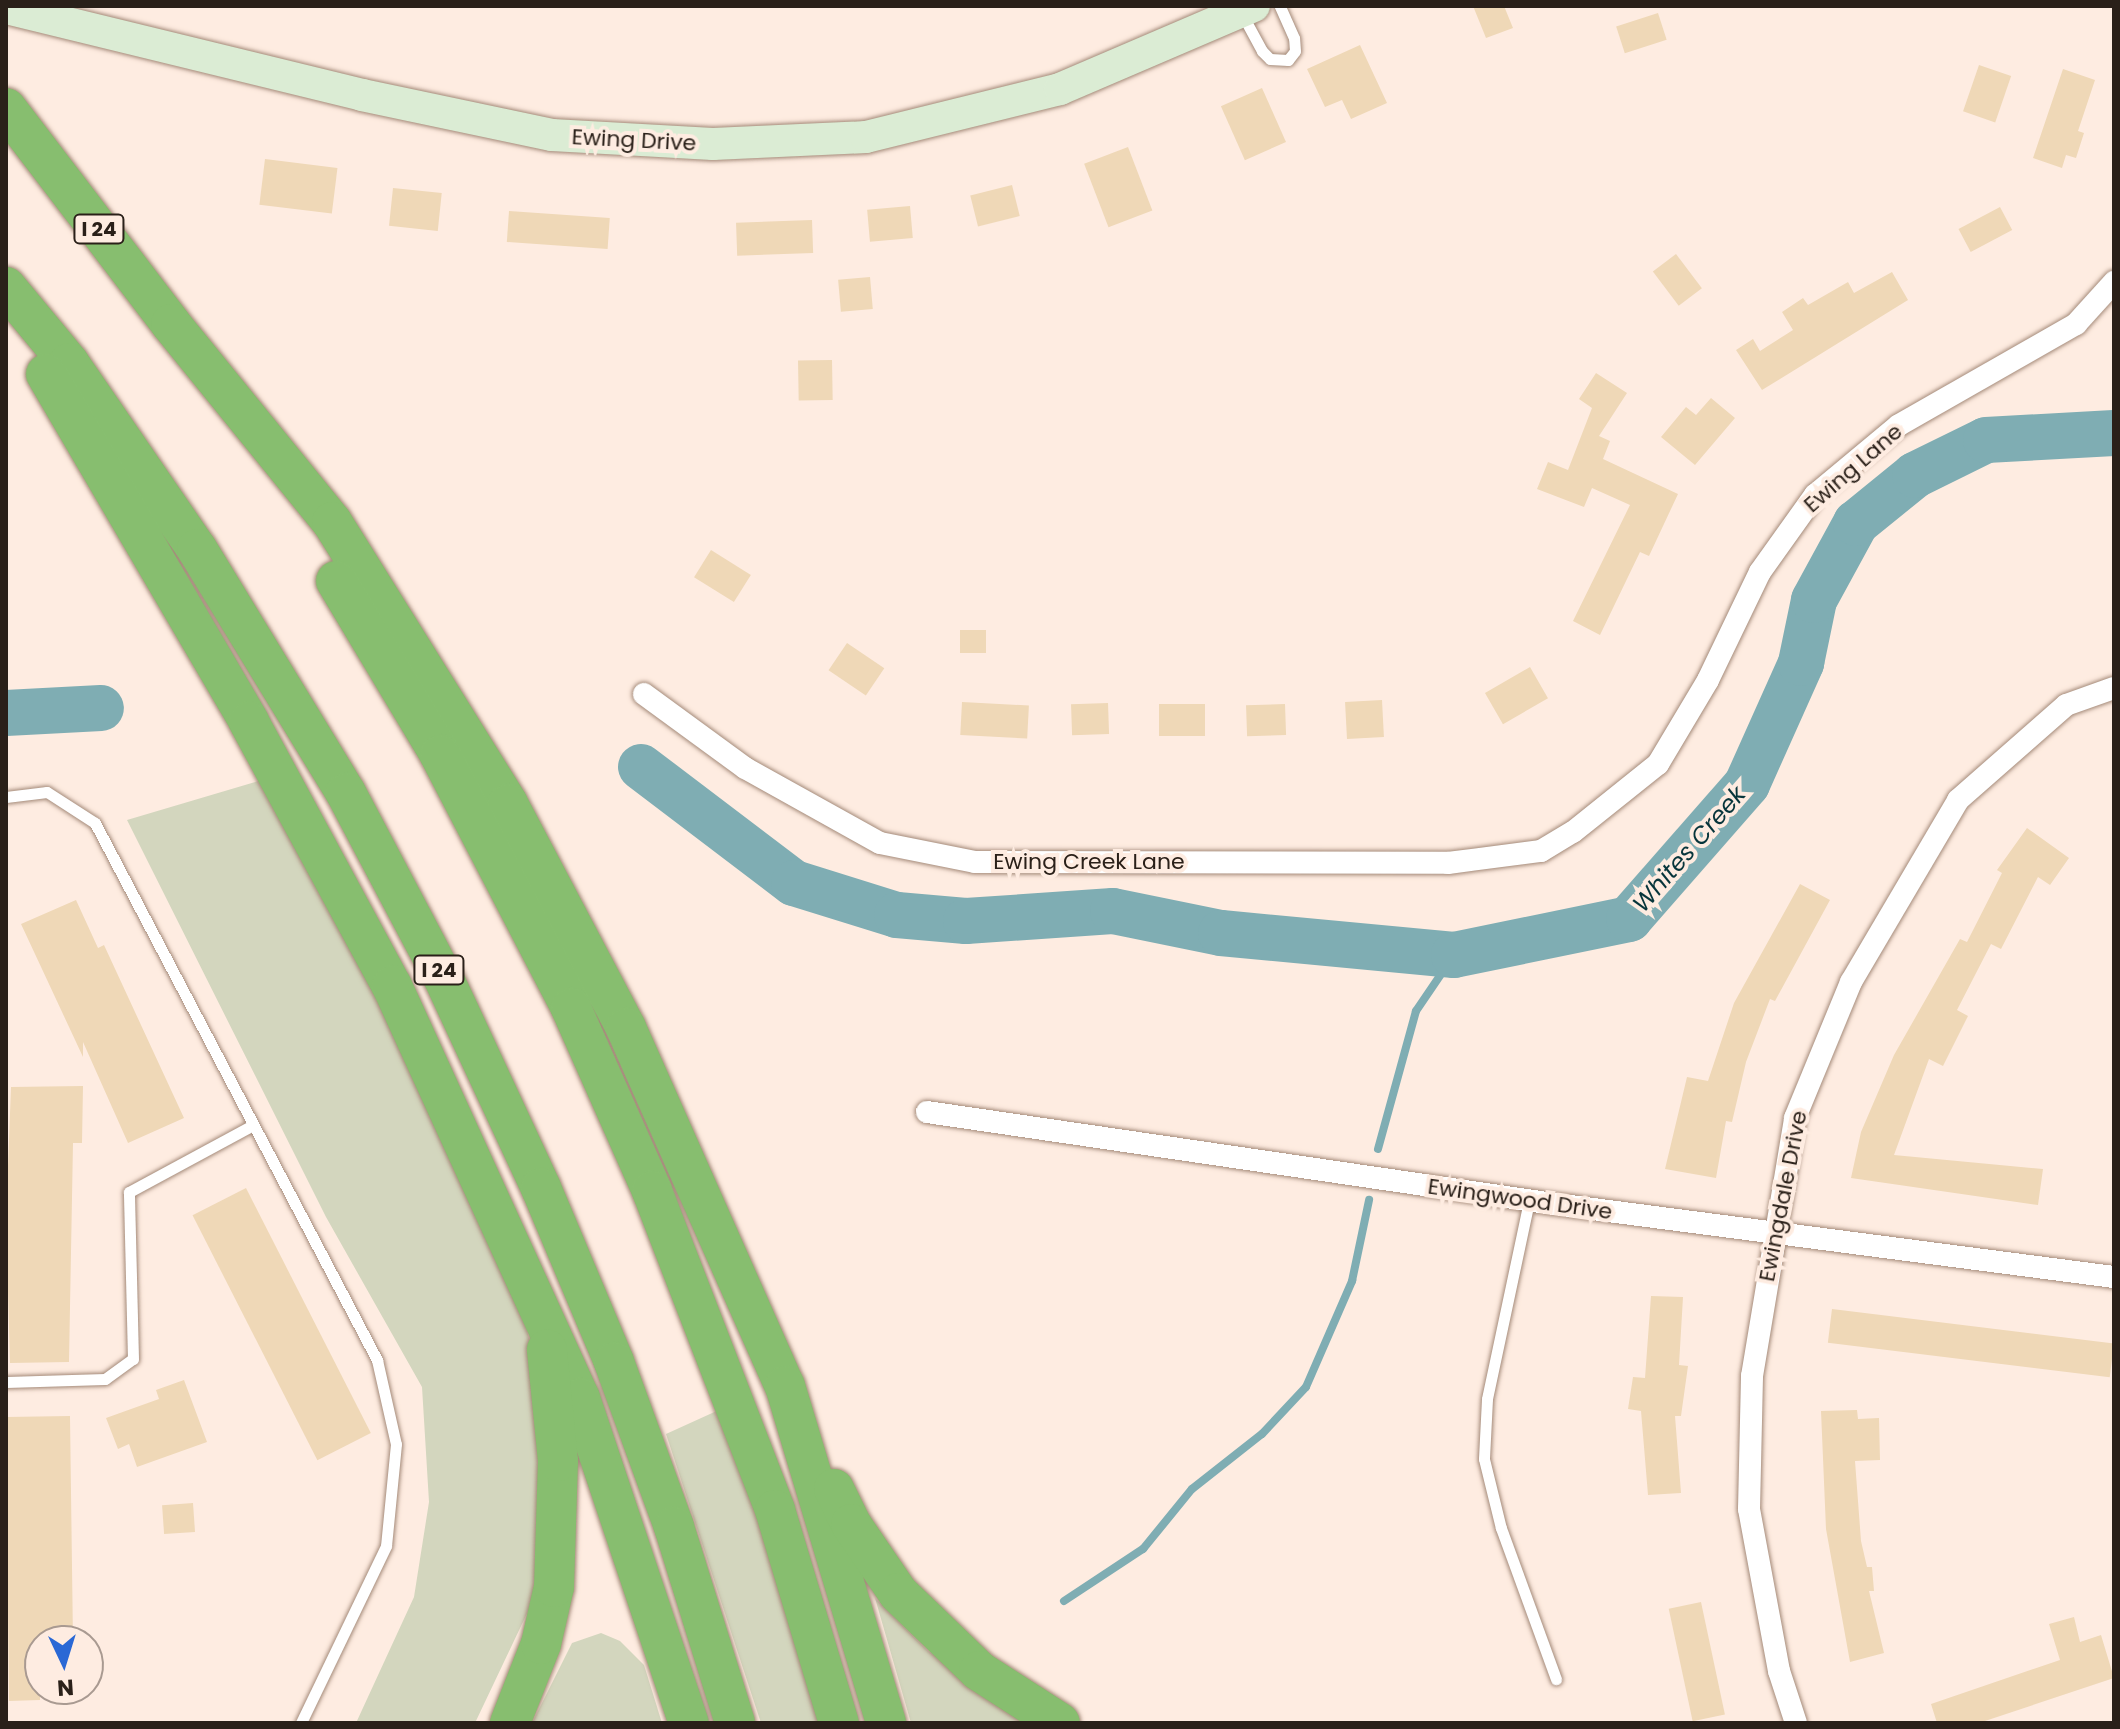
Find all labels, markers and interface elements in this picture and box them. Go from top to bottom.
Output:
street label: Ewing Drive [571,124,697,156]
road number: I 24 [73,213,125,245]
street label: Ewing Lane [1798,418,1908,518]
water label: Whites Creek [1626,780,1752,918]
street label: Ewing Creek Lane [993,849,1185,875]
road number: I 24 [413,954,465,986]
street label: Ewingdale Drive [1753,1108,1813,1284]
street label: Ewingwood Drive [1426,1173,1614,1225]
north arrow [24,1625,104,1705]
text: N [56,1671,75,1703]

